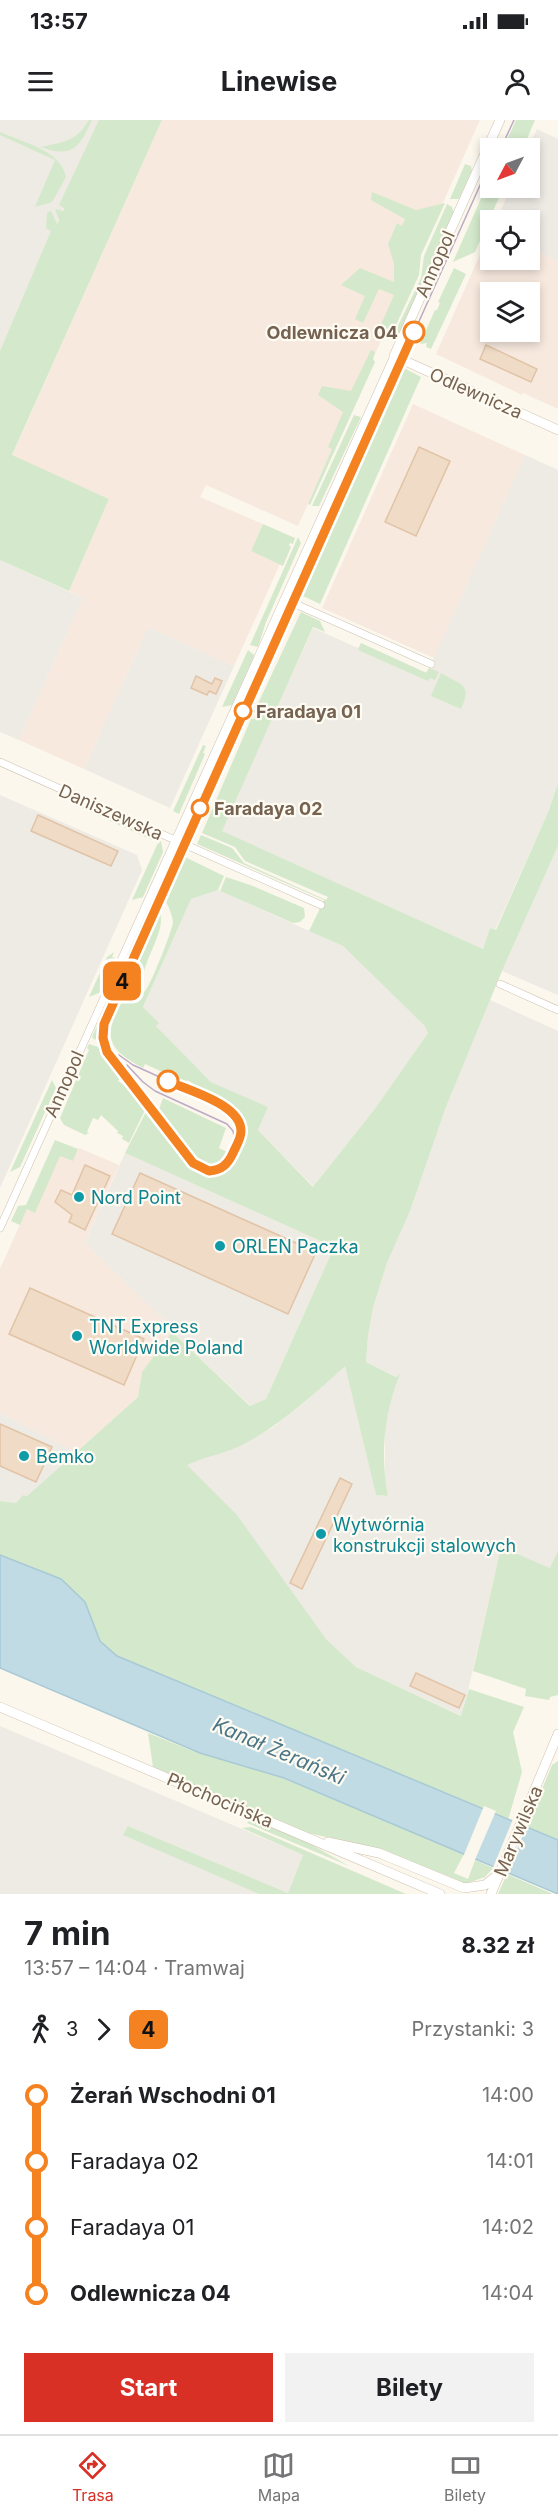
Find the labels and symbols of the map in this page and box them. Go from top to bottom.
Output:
north arrow [480,138,540,198]
street label: Annopol [411,227,459,301]
marker: Odlewnicza 04 [403,321,425,343]
place label: Odlewnicza 04 [266,322,398,343]
street label: Odlewnicza [426,363,526,423]
place label: Faradaya 01 [256,701,361,722]
marker: Faradaya 01 [234,702,252,720]
street label: Daniszewska [56,780,166,844]
place label: Faradaya 02 [214,798,323,819]
marker: Faradaya 02 [191,799,209,817]
line badge: 4 [102,962,142,1000]
street label: Annopol [40,1047,88,1121]
unlabelled marker [157,1070,179,1092]
place label: Nord Point [91,1187,181,1208]
marker: Nord Point [72,1190,86,1204]
place label: ORLEN Paczka [232,1236,359,1257]
marker: ORLEN Paczka [213,1239,227,1253]
place label: TNT Express Worldwide Poland [89,1316,243,1358]
marker: TNT Express Worldwide Poland [70,1329,84,1343]
place label: Bemko [36,1446,94,1467]
marker: Bemko [17,1449,31,1463]
place label: Wytwórnia konstrukcji stalowych [333,1514,516,1556]
marker: Wytwórnia konstrukcji stalowych [314,1527,328,1541]
water label: Kanał Żerański [209,1712,350,1790]
street label: Płochocińska [164,1768,276,1832]
street label: Marywilska [489,1782,547,1880]

